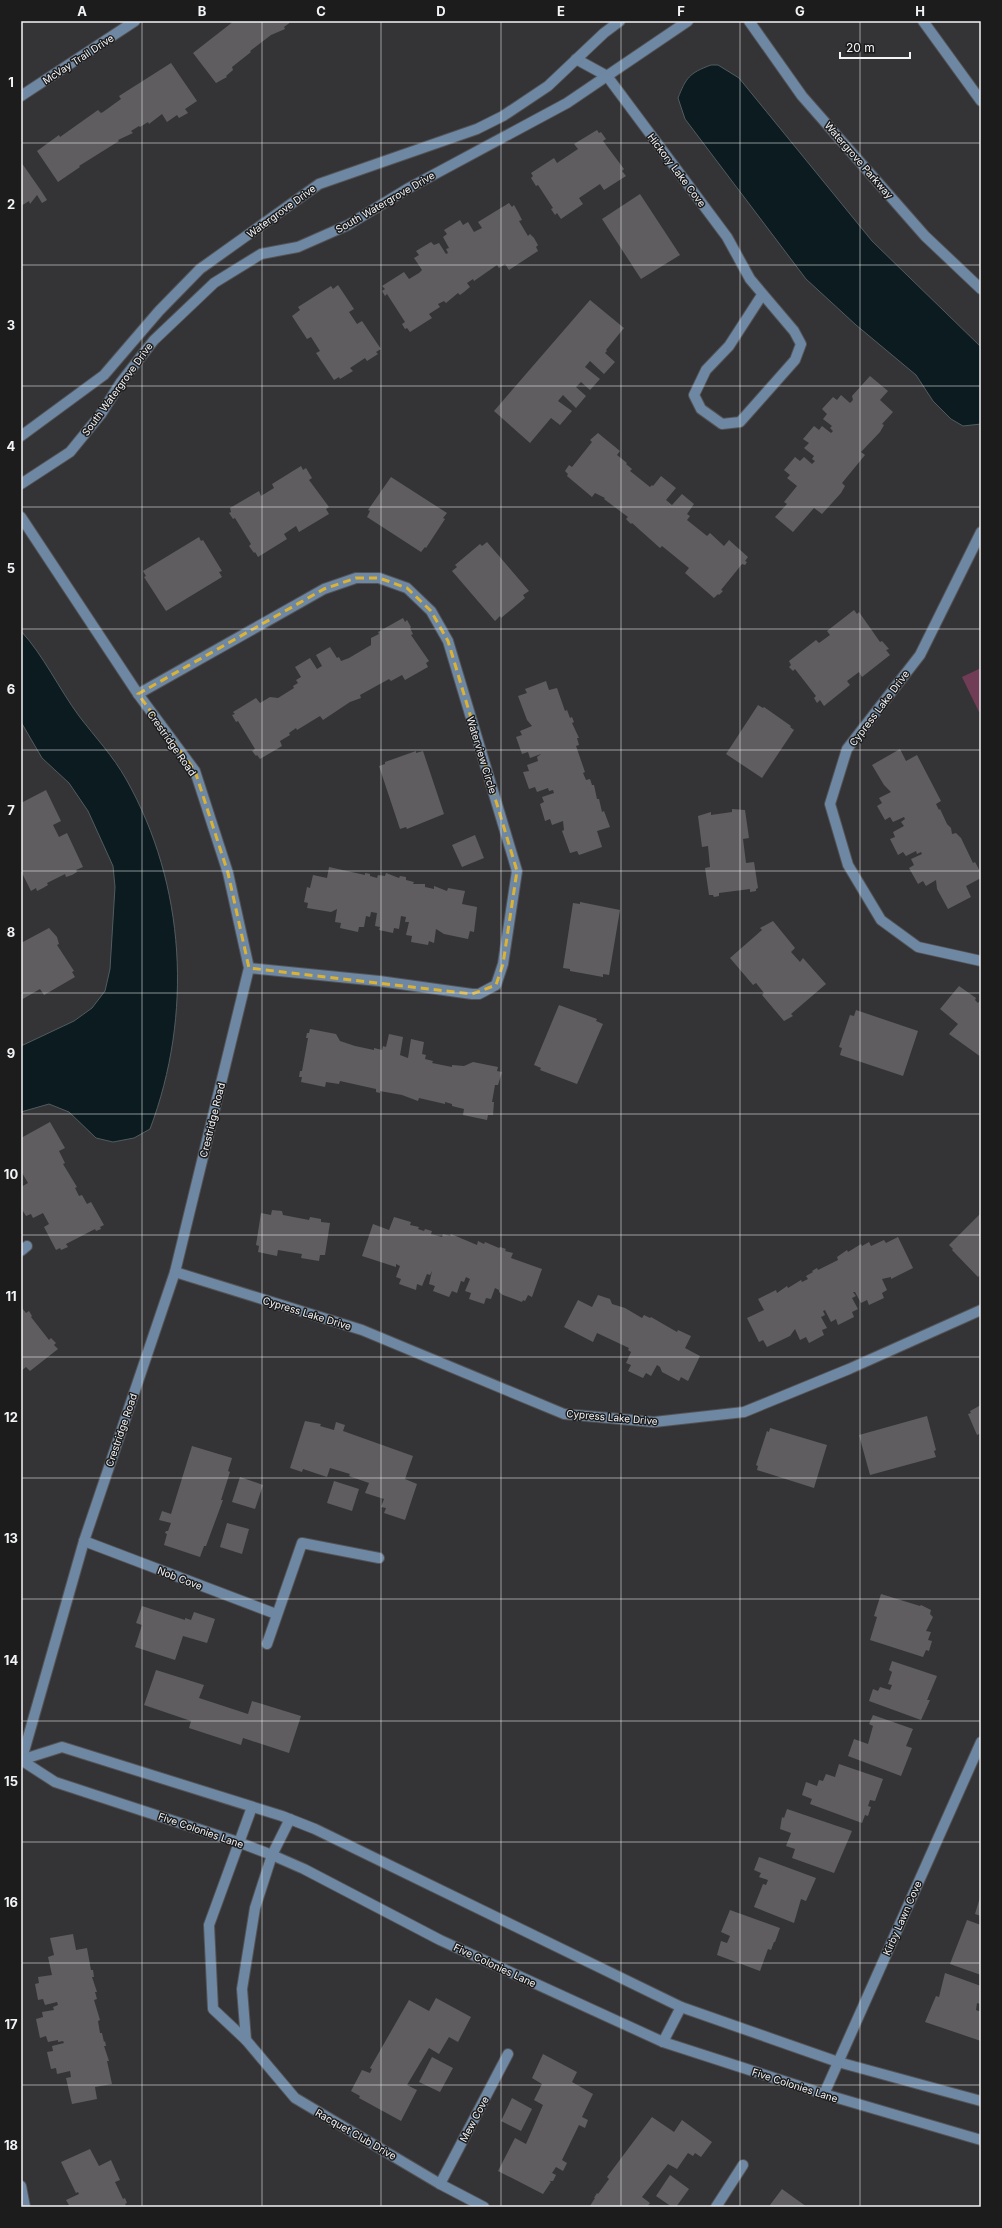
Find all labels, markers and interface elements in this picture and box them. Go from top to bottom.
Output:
text: A [77,3,87,19]
text: B [198,3,207,19]
text: C [316,3,326,19]
text: D [436,3,446,19]
text: E [557,3,565,19]
text: F [677,3,685,19]
text: G [795,3,805,19]
text: H [915,3,925,19]
street label: McVay Trail Drive [40,31,116,86]
scale bar [840,34,910,60]
text: 20 m [846,40,875,55]
text: 1 [8,74,14,90]
street label: Watergrove Parkway [822,119,896,201]
street label: Hickory Lake Cove [646,131,709,209]
street label: South Watergrove Drive [333,169,437,235]
street label: Watergrove Drive [244,182,318,240]
text: 2 [7,196,15,212]
text: 3 [7,317,15,333]
street label: South Watergrove Drive [79,340,155,438]
text: 4 [7,438,16,454]
text: 5 [7,560,15,576]
street label: Cypress Lake Drive [847,668,912,748]
text: 6 [7,681,15,697]
street label: Crestridge Road [145,708,199,778]
street label: Waterview Circle [465,715,499,795]
text: 7 [7,802,15,818]
text: 8 [7,924,15,940]
text: 9 [7,1045,15,1061]
street label: Crestridge Road [197,1081,227,1159]
text: 10 [4,1166,18,1182]
text: 11 [5,1288,17,1304]
street label: Cypress Lake Drive [261,1294,353,1332]
street label: Crestridge Road [103,1392,139,1468]
street label: Cypress Lake Drive [566,1407,658,1427]
text: 12 [4,1409,18,1425]
text: 13 [4,1530,18,1546]
street label: Nob Cove [156,1564,204,1592]
text: 14 [4,1652,18,1668]
text: 15 [4,1773,18,1789]
street label: Five Colonies Lane [157,1810,245,1850]
street label: Kirby Lawn Cove [880,1879,924,1957]
text: 16 [4,1894,18,1910]
street label: Five Colonies Lane [452,1941,538,1989]
text: 17 [4,2016,18,2032]
street label: Five Colonies Lane [751,2065,840,2105]
street label: Mew Cove [457,2094,491,2144]
street label: Racquet Club Drive [314,2106,399,2162]
text: 18 [4,2137,18,2153]

